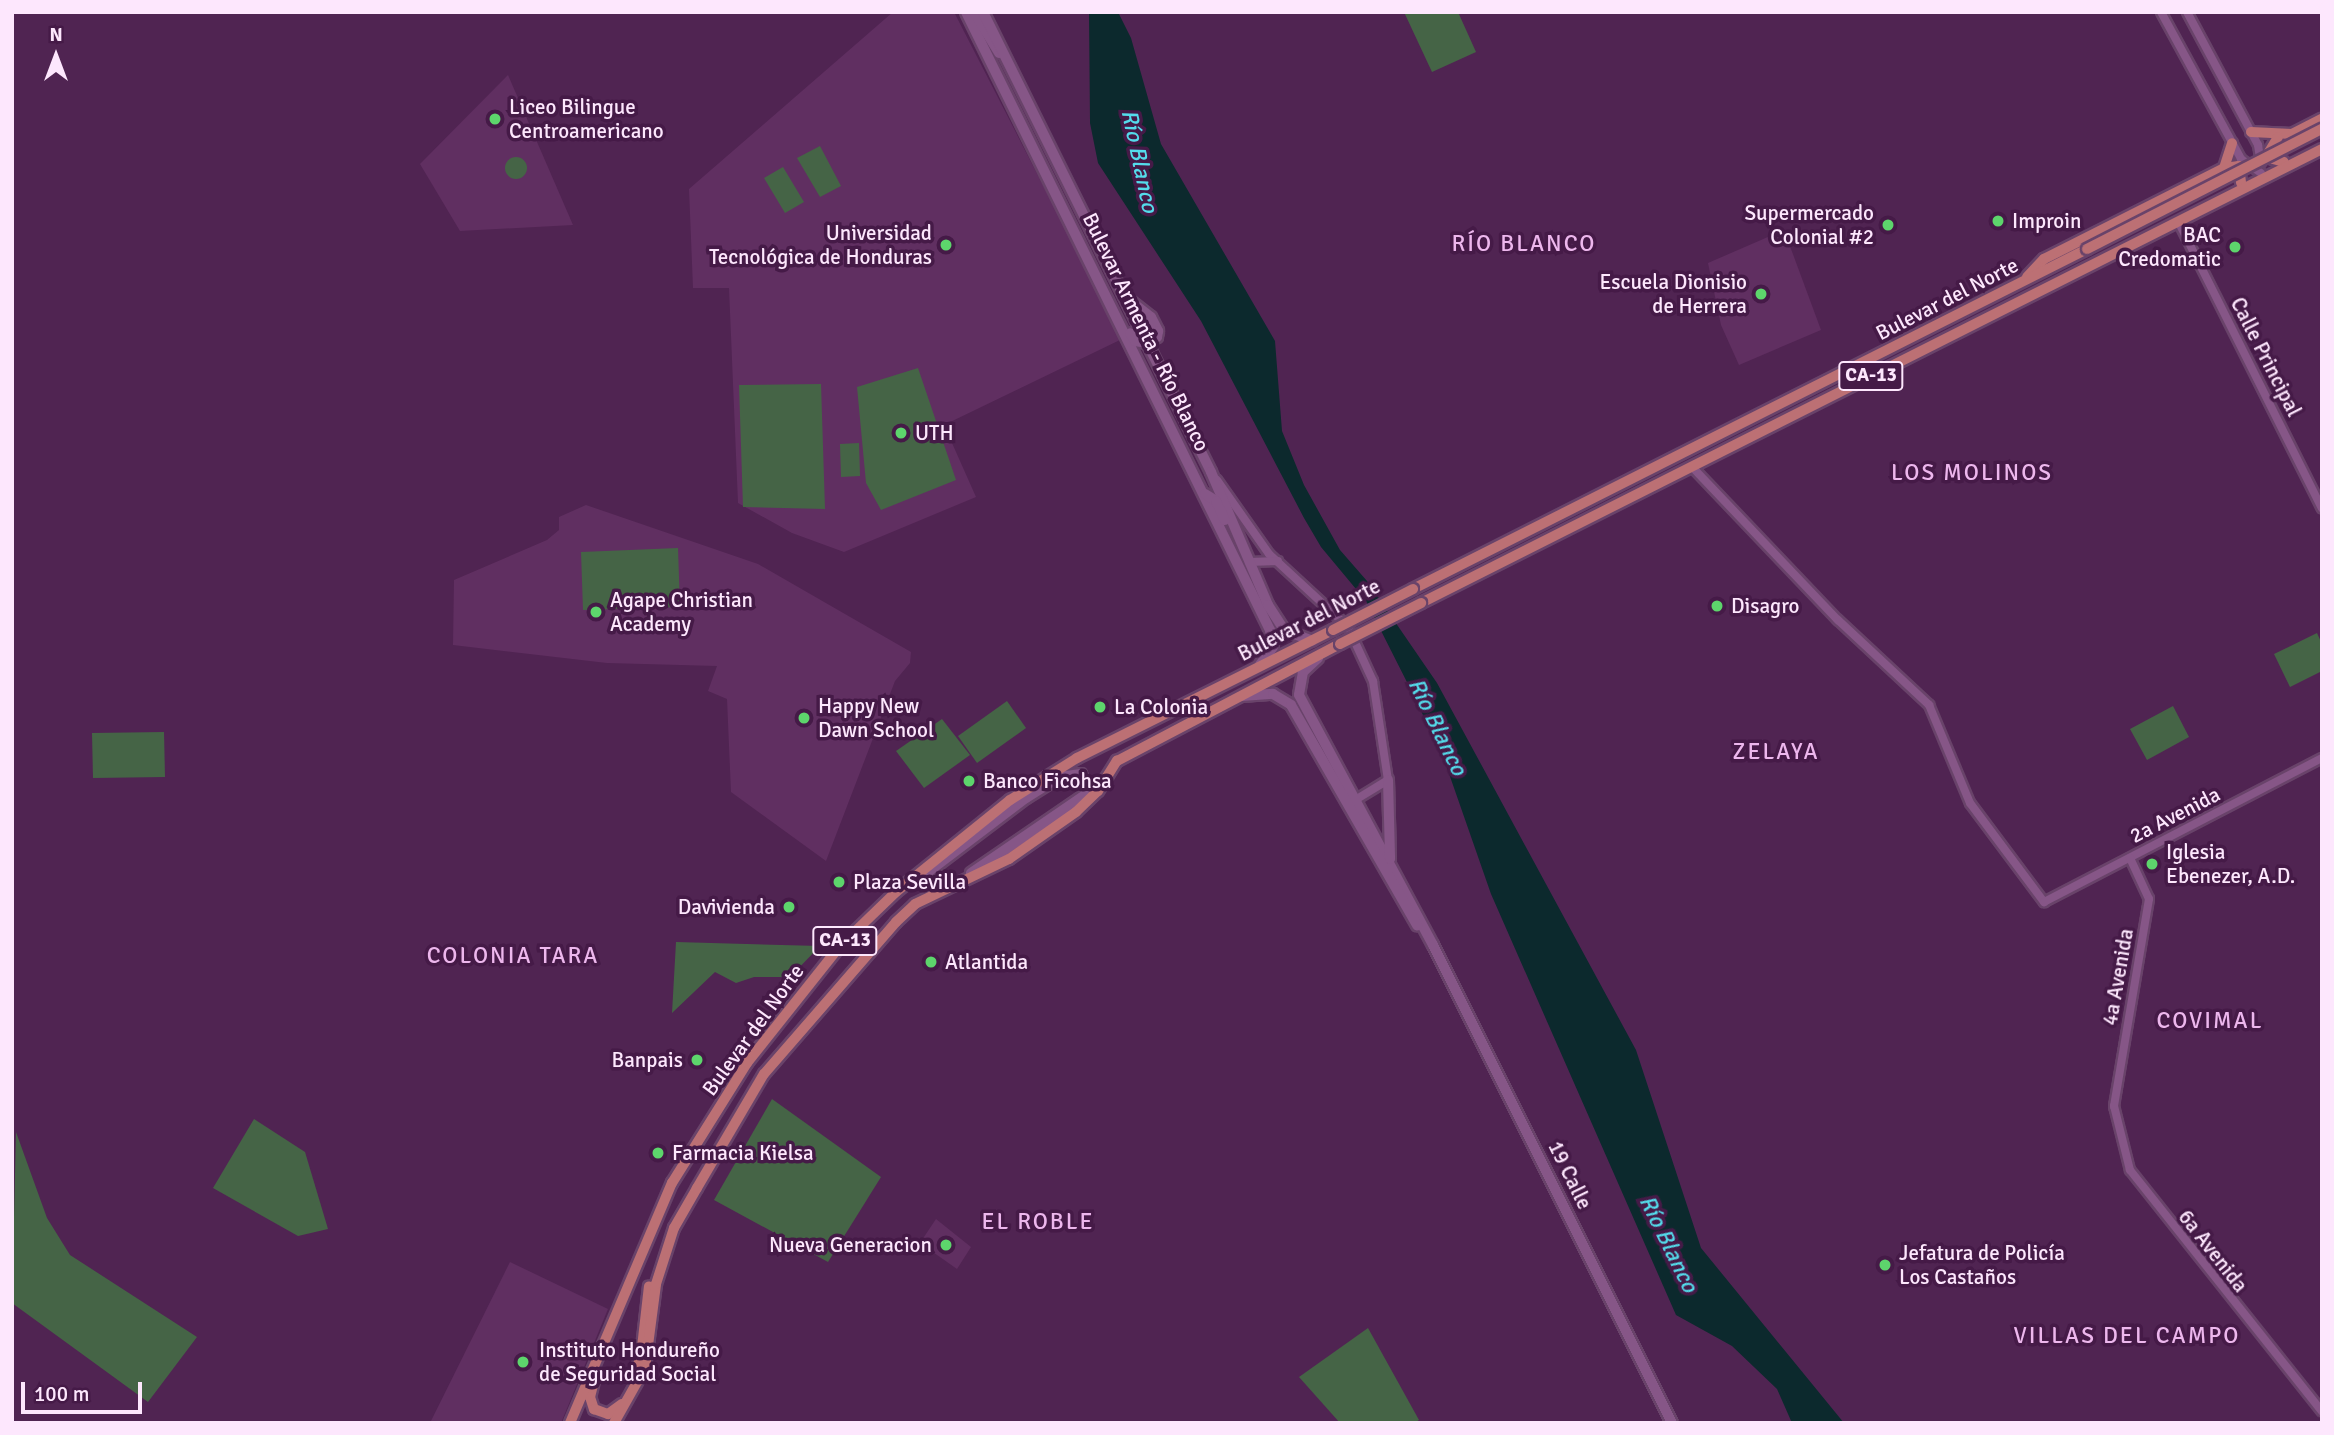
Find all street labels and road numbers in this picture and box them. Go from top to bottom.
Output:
street label: Bulevar Armenta - Río Blanco [1077,209,1215,455]
street label: Bulevar del Norte [1872,252,2022,346]
street label: Calle Principal [2225,293,2307,421]
road number: CA-13 [1838,360,1904,392]
street label: Bulevar del Norte [1234,573,1384,667]
street label: 2a Avenida [2126,782,2224,848]
road number: CA-13 [812,925,878,956]
street label: 4a Avenida [2097,927,2139,1027]
street label: Bulevar del Norte [697,959,809,1101]
street label: 19 Calle [1543,1137,1597,1213]
street label: 6a Avenida [2173,1205,2253,1297]

